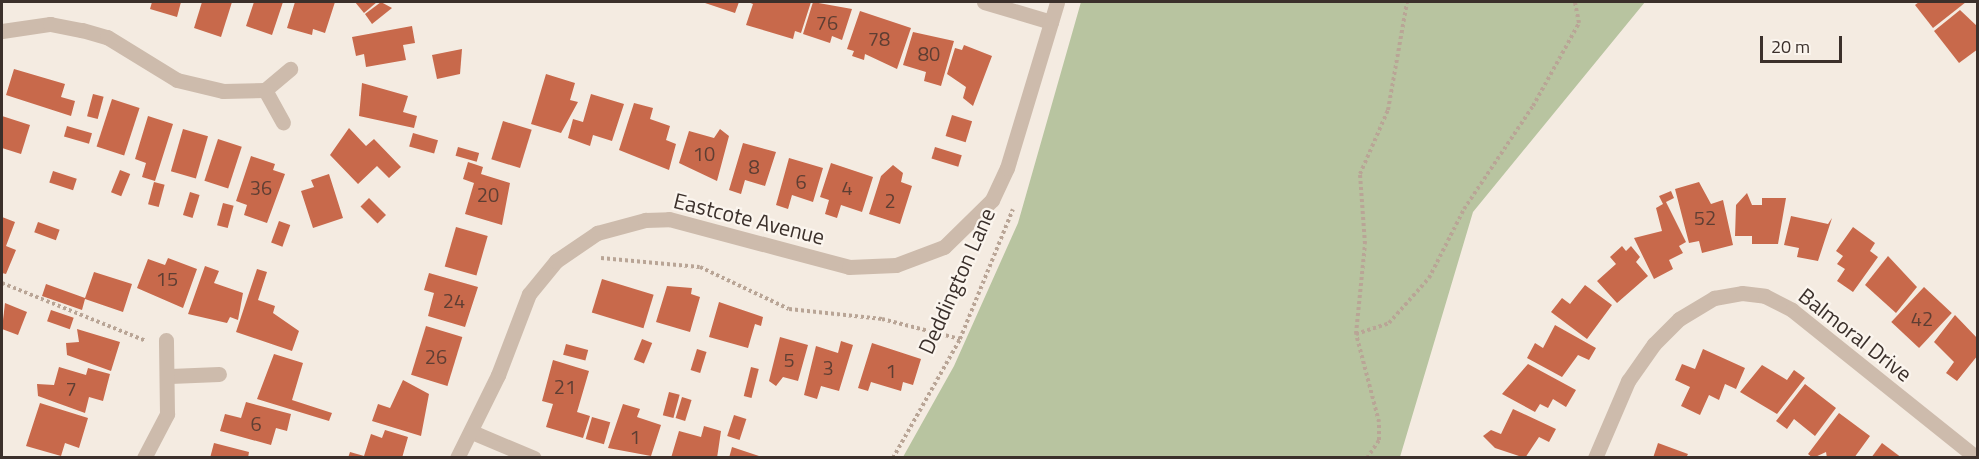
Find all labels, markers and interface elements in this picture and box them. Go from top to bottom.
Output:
house number: 76 [816,10,838,34]
scale bar [1763,24,1846,62]
house number: 78 [868,26,890,50]
text: 20 m [1771,33,1810,60]
house number: 80 [918,41,940,65]
house number: 10 [693,141,715,165]
house number: 8 [748,154,760,178]
house number: 6 [795,169,807,193]
house number: 36 [250,175,272,199]
house number: 4 [841,175,853,199]
house number: 20 [477,182,499,206]
street label: Eastcote Avenue [671,187,827,251]
house number: 2 [884,188,896,212]
street label: Deddington Lane [913,204,1001,358]
house number: 52 [1694,205,1716,229]
house number: 15 [156,266,178,290]
street label: Balmoral Drive [1793,283,1917,387]
house number: 24 [443,288,465,312]
house number: 42 [1911,306,1933,330]
house number: 26 [425,344,447,368]
house number: 5 [783,347,795,371]
house number: 3 [822,355,834,379]
house number: 1 [885,358,897,382]
house number: 21 [554,374,576,398]
house number: 7 [65,376,77,400]
house number: 6 [250,411,262,435]
house number: 1 [629,424,641,448]

